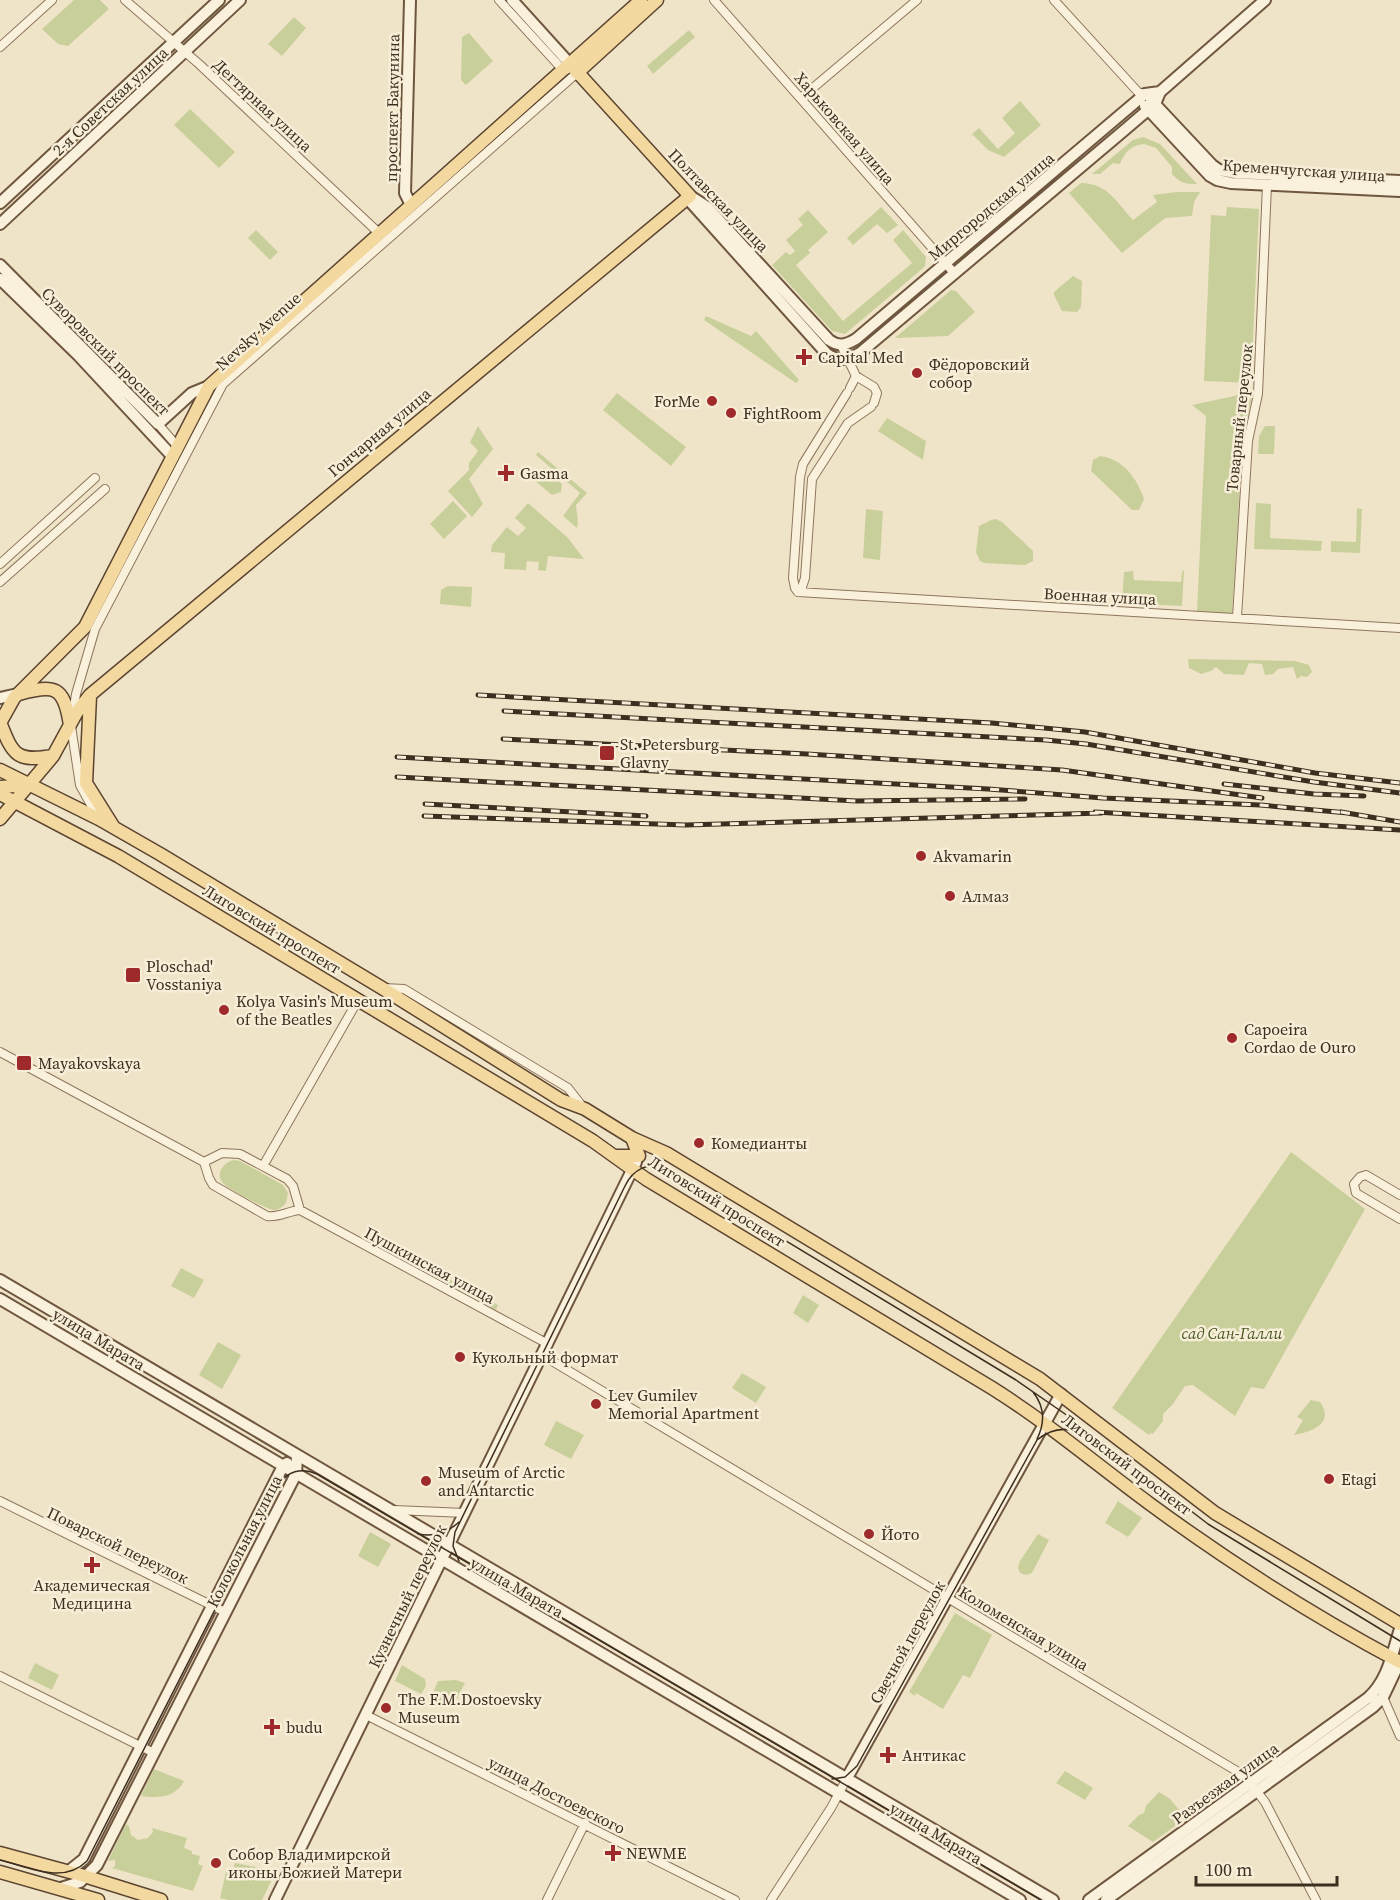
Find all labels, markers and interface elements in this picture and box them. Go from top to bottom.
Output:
street label: проспект Бакунина [380,33,404,182]
street label: 2-я Советская улица [47,41,173,160]
street label: Дегтярная улица [209,53,318,157]
street label: Харьковская улица [790,67,901,190]
street label: Полтавская улица [664,143,775,257]
street label: Миргородская улица [923,146,1059,265]
street label: Кременчугская улица [1222,153,1387,187]
street label: Суворовский проспект [37,282,176,421]
street label: Nevsky Avenue [211,287,305,375]
street label: Товарный переулок [1220,343,1258,493]
place label: Capital Med [818,346,903,368]
marker: Capital Med [795,348,813,366]
place label: Фёдоровский собор [929,353,1030,393]
marker: Фёдоровский собор [910,366,924,380]
street label: Гончарная улица [323,382,436,482]
place label: ForMe [654,390,700,412]
marker: ForMe [705,394,719,408]
place label: FightRoom [743,402,822,424]
marker: FightRoom [724,406,738,420]
place label: Gasma [520,462,569,484]
marker: Gasma [497,464,515,482]
street label: Военная улица [1043,582,1158,610]
place label: St. Petersburg Glavny [620,733,719,773]
marker: St. Petersburg Glavny [598,744,616,762]
place label: Akvamarin [933,845,1012,867]
marker: Akvamarin [914,849,928,863]
street label: Лиговский проспект [199,879,346,979]
place label: Алмаз [962,885,1009,907]
marker: Алмаз [943,889,957,903]
place label: Ploschad' Vosstaniya [146,955,223,995]
marker: Ploschad' Vosstaniya [124,966,142,984]
place label: Kolya Vasin's Museum of the Beatles [236,990,393,1030]
marker: Kolya Vasin's Museum of the Beatles [217,1003,231,1017]
place label: Capoeira Cordao de Ouro [1244,1018,1356,1058]
marker: Capoeira Cordao de Ouro [1225,1031,1239,1045]
place label: Mayakovskaya [38,1052,142,1074]
marker: Mayakovskaya [15,1054,33,1072]
place label: Комедианты [711,1132,807,1154]
marker: Комедианты [692,1136,706,1150]
street label: Лиговский проспект [644,1150,790,1252]
street label: Пушкинская улица [361,1221,500,1309]
street label: улица Марата [49,1303,150,1376]
park label: сад Сан-Галли [1182,1322,1283,1344]
place label: Кукольный формат [472,1346,619,1368]
marker: Кукольный формат [453,1350,467,1364]
place label: Lev Gumilev Memorial Apartment [608,1384,760,1424]
marker: Lev Gumilev Memorial Apartment [589,1397,603,1411]
street label: Лиговский проспект [1057,1408,1197,1521]
place label: Museum of Arctic and Antarctic [438,1461,565,1501]
place label: Etagi [1341,1468,1377,1490]
street label: Колокольная улица [201,1470,287,1611]
marker: Etagi [1322,1472,1336,1486]
marker: Museum of Arctic and Antarctic [419,1474,433,1488]
street label: Поварской переулок [44,1501,192,1589]
street label: Кузнечный переулок [363,1520,451,1671]
place label: Йото [881,1523,920,1545]
marker: Йото [862,1527,876,1541]
street label: улица Марата [466,1551,568,1623]
marker: Академическая Медицина [83,1556,101,1574]
place label: Академическая Медицина [34,1574,150,1614]
street label: Свечной переулок [864,1576,950,1707]
street label: Коломенская улица [955,1580,1094,1676]
place label: The F.M.Dostoevsky Museum [398,1688,543,1728]
marker: The F.M.Dostoevsky Museum [379,1701,393,1715]
place label: budu [286,1716,322,1738]
marker: budu [263,1718,281,1736]
street label: Разъезжая улица [1167,1736,1283,1829]
place label: Антикас [902,1744,966,1766]
marker: Антикас [879,1746,897,1764]
street label: улица Достоевского [485,1751,629,1839]
street label: улица Марата [886,1797,987,1870]
place label: NEWME [626,1842,687,1864]
place label: Собор Владимирской иконы Божией Матери [228,1843,402,1883]
marker: NEWME [604,1844,622,1862]
scale bar [1196,1849,1337,1887]
marker: Собор Владимирской иконы Божией Матери [209,1856,223,1870]
text: 100 m [1205,1857,1252,1882]

